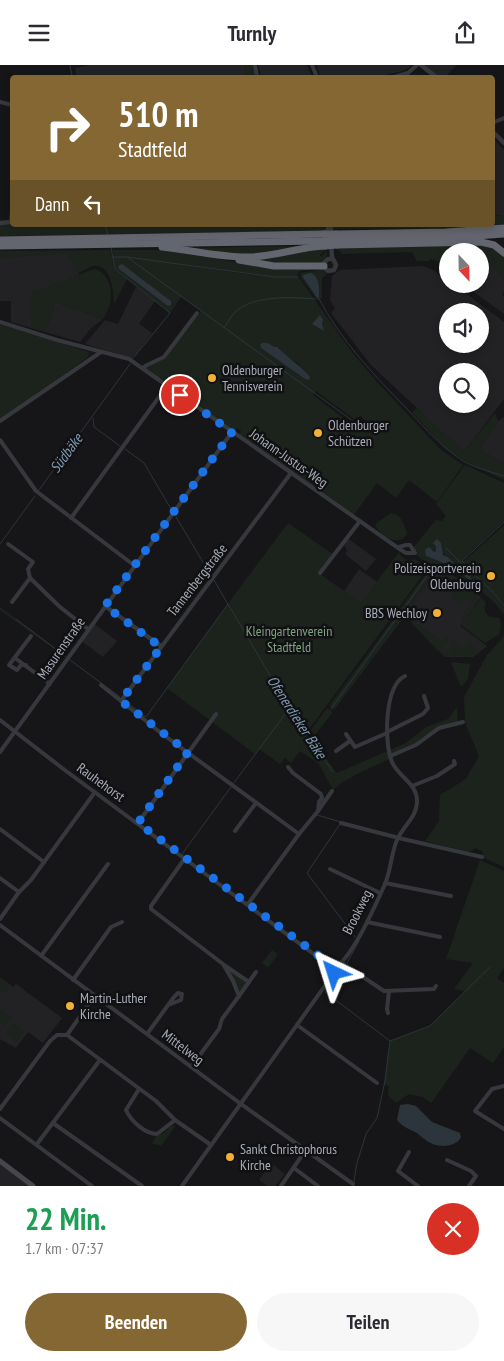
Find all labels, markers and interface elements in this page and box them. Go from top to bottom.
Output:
icon: menu [25,19,53,47]
text: Turnly [228,19,276,47]
icon: share [451,19,479,47]
text: 510 m [118,91,199,137]
icon: right [35,95,100,160]
text: Stadtfeld [118,135,187,163]
icon: left [79,190,107,218]
text: Dann [35,192,69,216]
north arrow [439,243,489,293]
map controls [439,243,489,413]
button: sound [439,303,489,353]
place label: Oldenburger Tennisverein [222,361,283,395]
button: search [439,363,489,413]
marker: Oldenburger Tennisverein [206,372,218,384]
pin [159,374,201,416]
icon: arrive [166,381,194,409]
place label: Oldenburger Schützen [328,416,389,450]
street label: Johann-Justus-Weg [246,424,331,491]
marker: Oldenburger Schützen [312,427,324,439]
water label: Südbäke [45,429,87,476]
street label: Tannenbergstraße [163,540,231,620]
place label: Polizeisportverein Oldenburg [394,559,481,593]
marker: Polizeisportverein Oldenburg [485,570,497,582]
place label: BBS Wechloy [365,604,428,622]
marker: BBS Wechloy [431,607,443,619]
street label: Masurenstraße [33,613,89,683]
park label: Kleingartenverein Stadtfeld [246,622,332,656]
water label: Ofenerdieker Bäke [263,672,331,763]
street label: Rauhehorst [73,759,129,806]
street label: Brookweg [338,887,376,937]
position arrow [307,946,359,998]
place label: Martin-Luther Kirche [80,989,147,1023]
marker: Martin-Luther Kirche [64,1000,76,1012]
street label: Mittelweg [158,1025,208,1069]
place label: Sankt Christophorus Kirche [240,1140,337,1174]
marker: Sankt Christophorus Kirche [224,1151,236,1163]
text: 22 Min. [25,1199,106,1238]
button: close [427,1203,479,1255]
text: 1.7 km · 07:37 [25,1238,104,1258]
button: Beenden [25,1293,247,1351]
button: Teilen [257,1293,479,1351]

